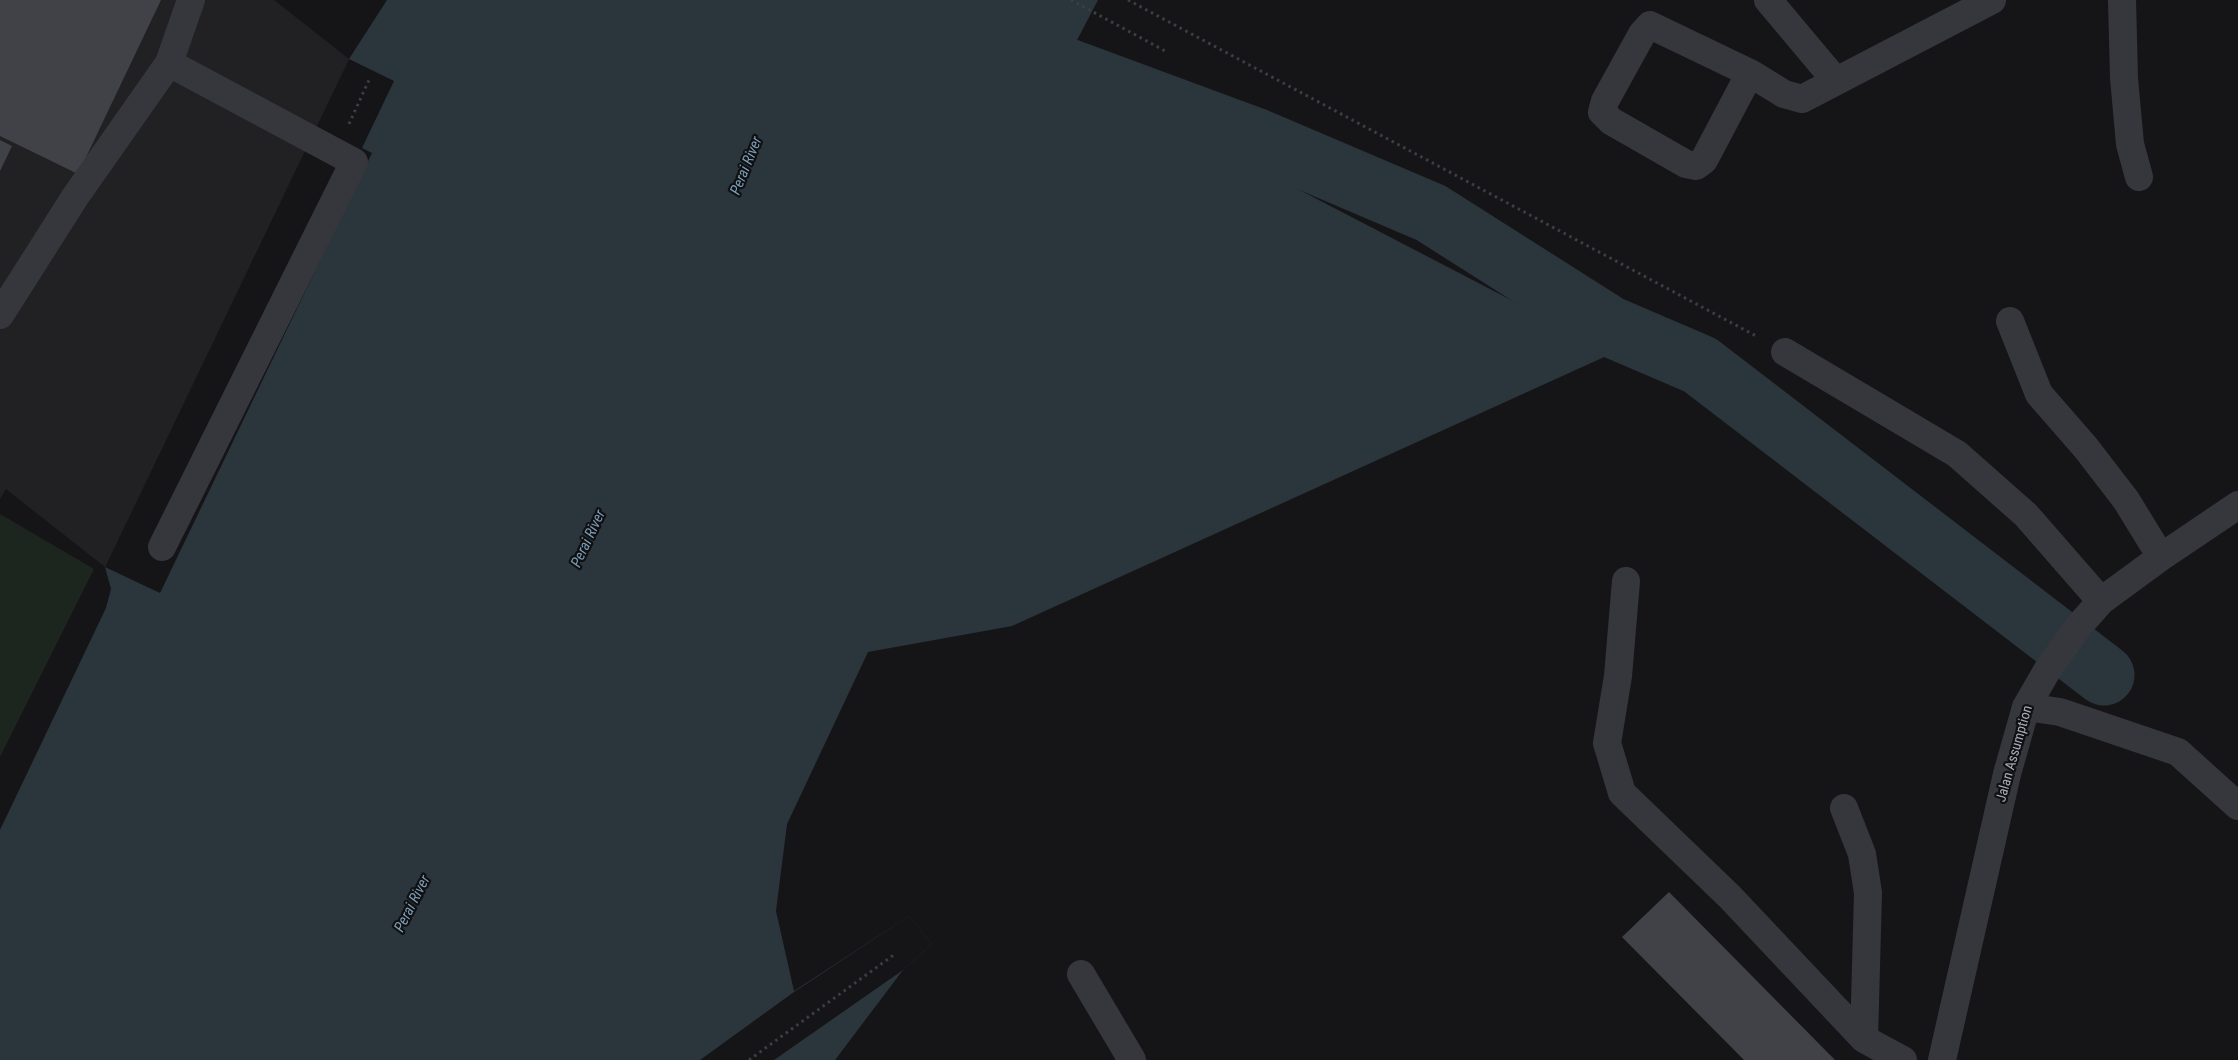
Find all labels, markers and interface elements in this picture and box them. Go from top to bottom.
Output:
water label: Perai River [727,134,767,198]
water label: Perai River [568,508,610,570]
street label: Jalan Assumption [1993,704,2037,804]
water label: Perai River [391,873,435,935]

